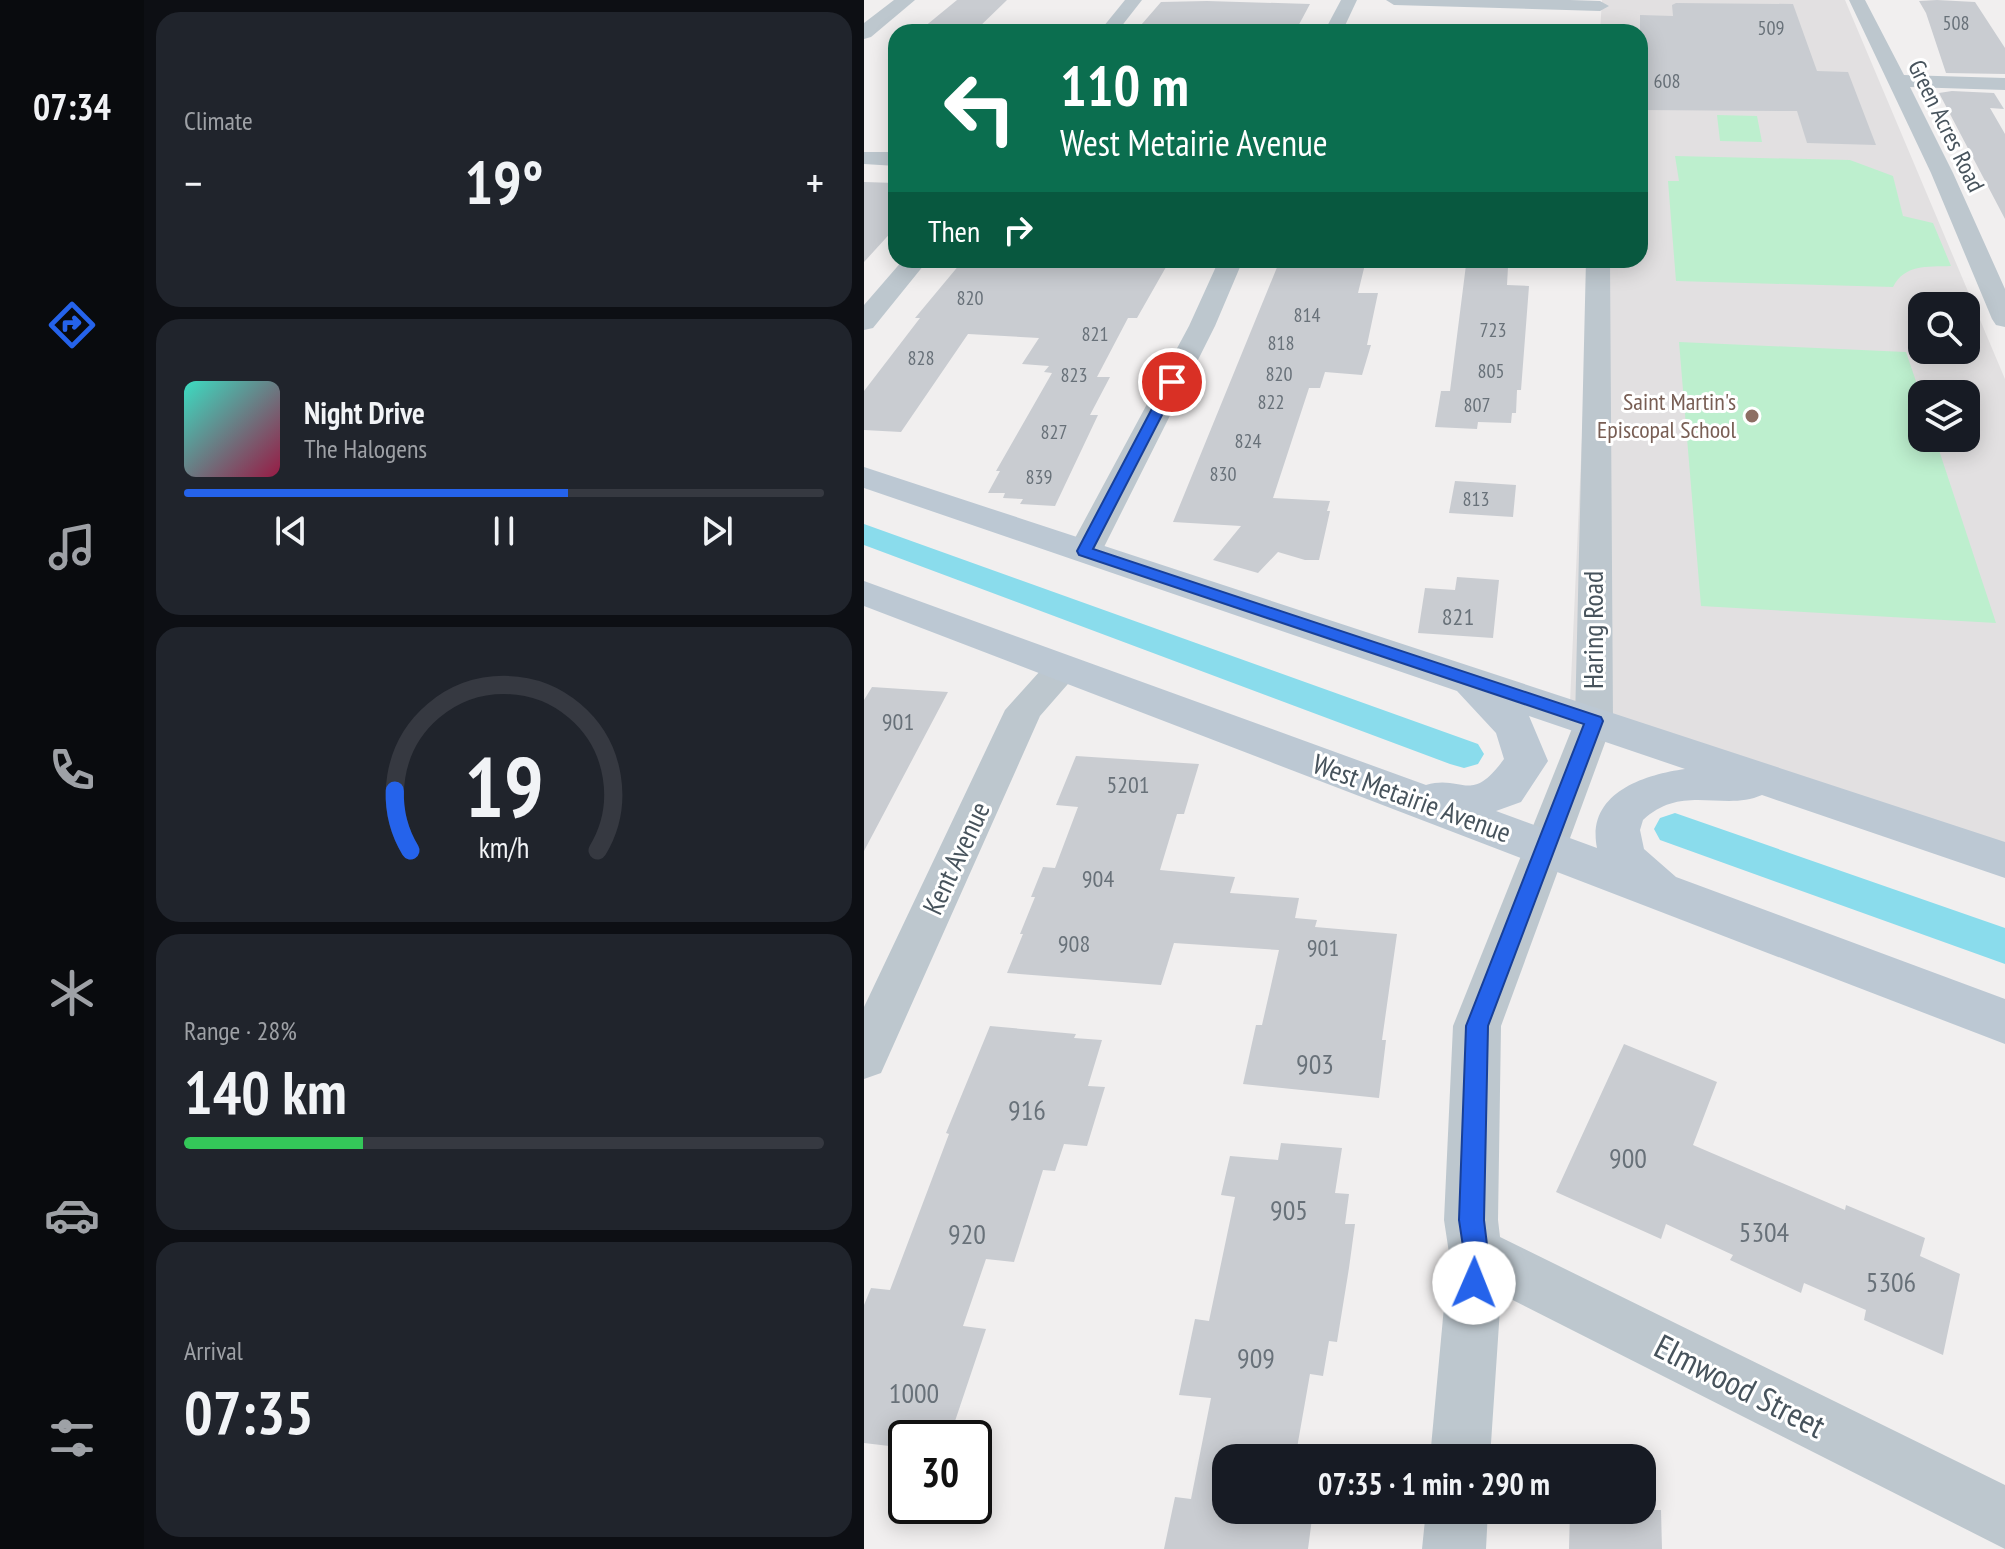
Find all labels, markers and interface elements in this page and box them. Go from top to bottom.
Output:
house number: 508 [1943,10,1970,36]
house number: 509 [1758,15,1785,41]
text: 110 m [1060,49,1189,121]
street label: Green Acres Road [1901,55,1992,197]
icon: left [928,56,1032,160]
house number: 608 [1654,68,1681,94]
text: 07:34 [33,83,111,130]
text: Climate [184,104,253,137]
text: West Metairie Avenue [1060,119,1328,166]
text: 19° [464,143,544,221]
text: − [184,154,202,211]
text: + [806,154,824,211]
icon: right [996,208,1040,252]
text: Then [928,211,980,250]
house number: 820 [957,285,984,311]
map controls [1908,292,1980,452]
button: search [1908,292,1980,364]
icon: directions [44,297,100,353]
house number: 814 [1294,302,1321,328]
house number: 723 [1480,317,1507,343]
house number: 821 [1082,321,1109,347]
house number: 818 [1268,330,1295,356]
house number: 828 [908,345,935,371]
pin [1138,348,1206,416]
house number: 805 [1478,358,1505,384]
icon: arrive [1150,360,1194,404]
house number: 820 [1266,361,1293,387]
house number: 823 [1061,362,1088,388]
button: layers [1908,380,1980,452]
place label: Saint Martin's Episcopal School [1597,386,1736,445]
house number: 822 [1258,389,1285,415]
house number: 807 [1464,392,1491,418]
text: Night Drive [304,393,425,432]
marker: Saint Martin's Episcopal School [1743,407,1761,425]
house number: 827 [1041,419,1068,445]
house number: 824 [1235,428,1262,454]
text: The Halogens [304,432,427,465]
house number: 830 [1210,461,1237,487]
house number: 839 [1026,464,1053,490]
house number: 813 [1463,486,1490,512]
icon: previous [269,509,313,553]
icon: pause [482,509,526,553]
icon: next [695,509,739,553]
icon: music [44,519,100,575]
street label: Haring Road [1574,571,1611,689]
house number: 821 [1442,601,1474,632]
house number: 901 [882,706,914,737]
text: 19 [464,731,544,839]
icon: phone [44,742,100,798]
street label: West Metairie Avenue [1308,745,1516,851]
house number: 5201 [1106,769,1150,800]
street label: Kent Avenue [913,795,998,920]
text: km/h [479,829,529,866]
house number: 904 [1082,863,1114,894]
house number: 908 [1058,928,1090,959]
house number: 901 [1307,932,1339,963]
icon: climate [44,965,100,1021]
text: Range · 28% [184,1014,297,1047]
house number: 903 [1296,1045,1334,1082]
text: 140 km [184,1053,347,1131]
house number: 916 [1008,1091,1046,1128]
house number: 900 [1609,1139,1647,1176]
icon: car [44,1187,100,1243]
house number: 905 [1270,1191,1308,1228]
house number: 5304 [1739,1213,1790,1250]
house number: 920 [948,1215,986,1252]
position arrow [1432,1241,1516,1325]
house number: 5306 [1866,1263,1916,1300]
street label: Elmwood Street [1648,1323,1834,1447]
text: Arrival [184,1334,243,1367]
house number: 909 [1237,1339,1275,1376]
text: 07:35 [184,1373,314,1451]
house number: 1000 [889,1374,939,1411]
icon: filters [44,1410,100,1466]
speed limit sign: 30 [888,1420,992,1524]
text: 07:35 · 1 min · 290 m [1318,1464,1550,1503]

